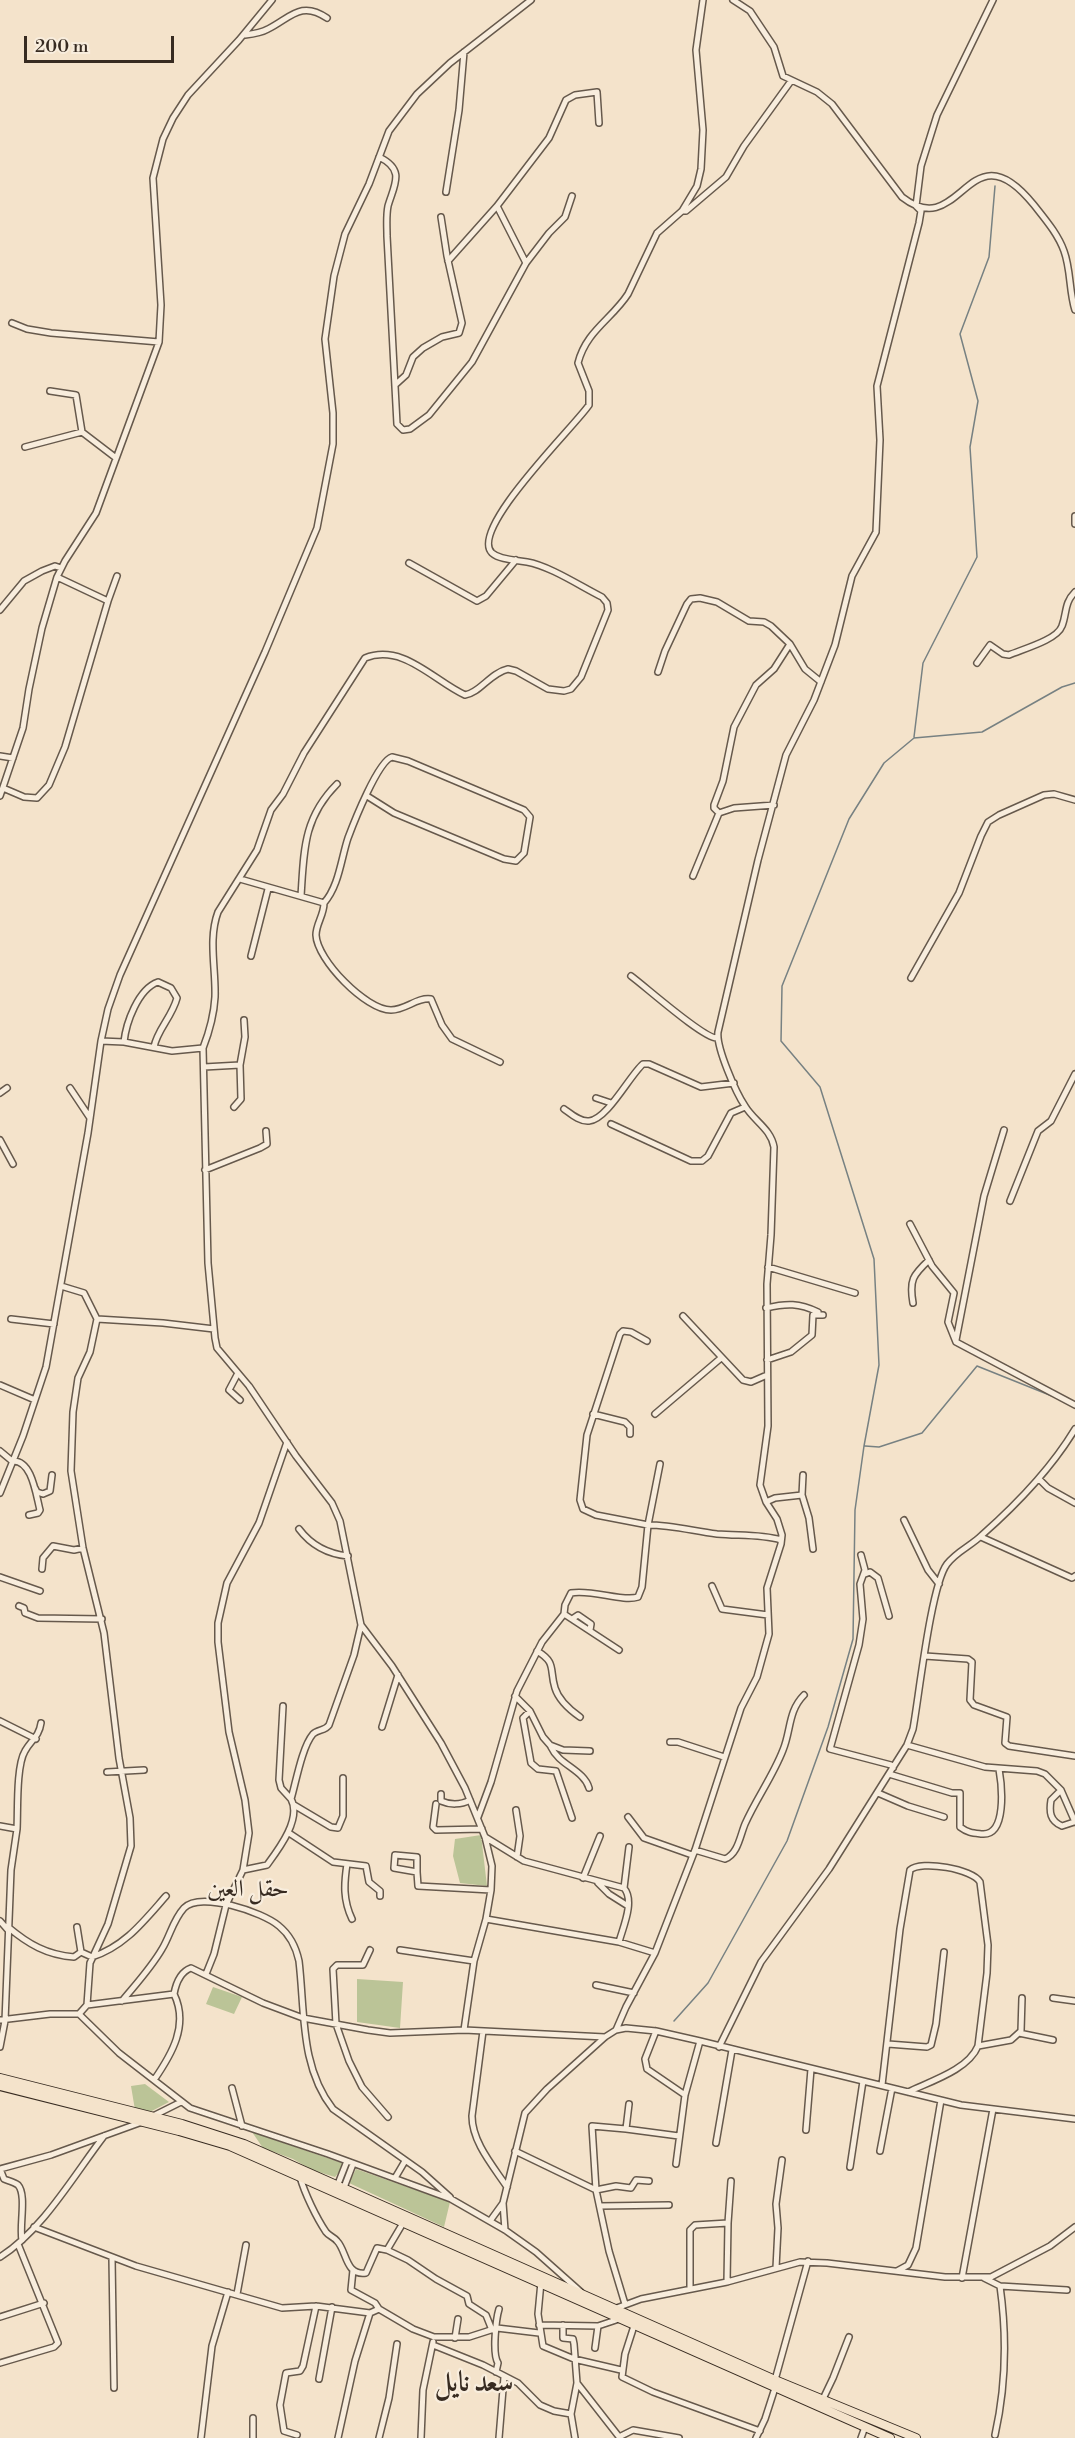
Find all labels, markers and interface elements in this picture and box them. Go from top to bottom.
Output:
scale bar [27,24,177,62]
text: 200 m [35,35,89,58]
district label: حقل العين [207,1876,289,1904]
district label: سعد نايل [435,2367,513,2401]

